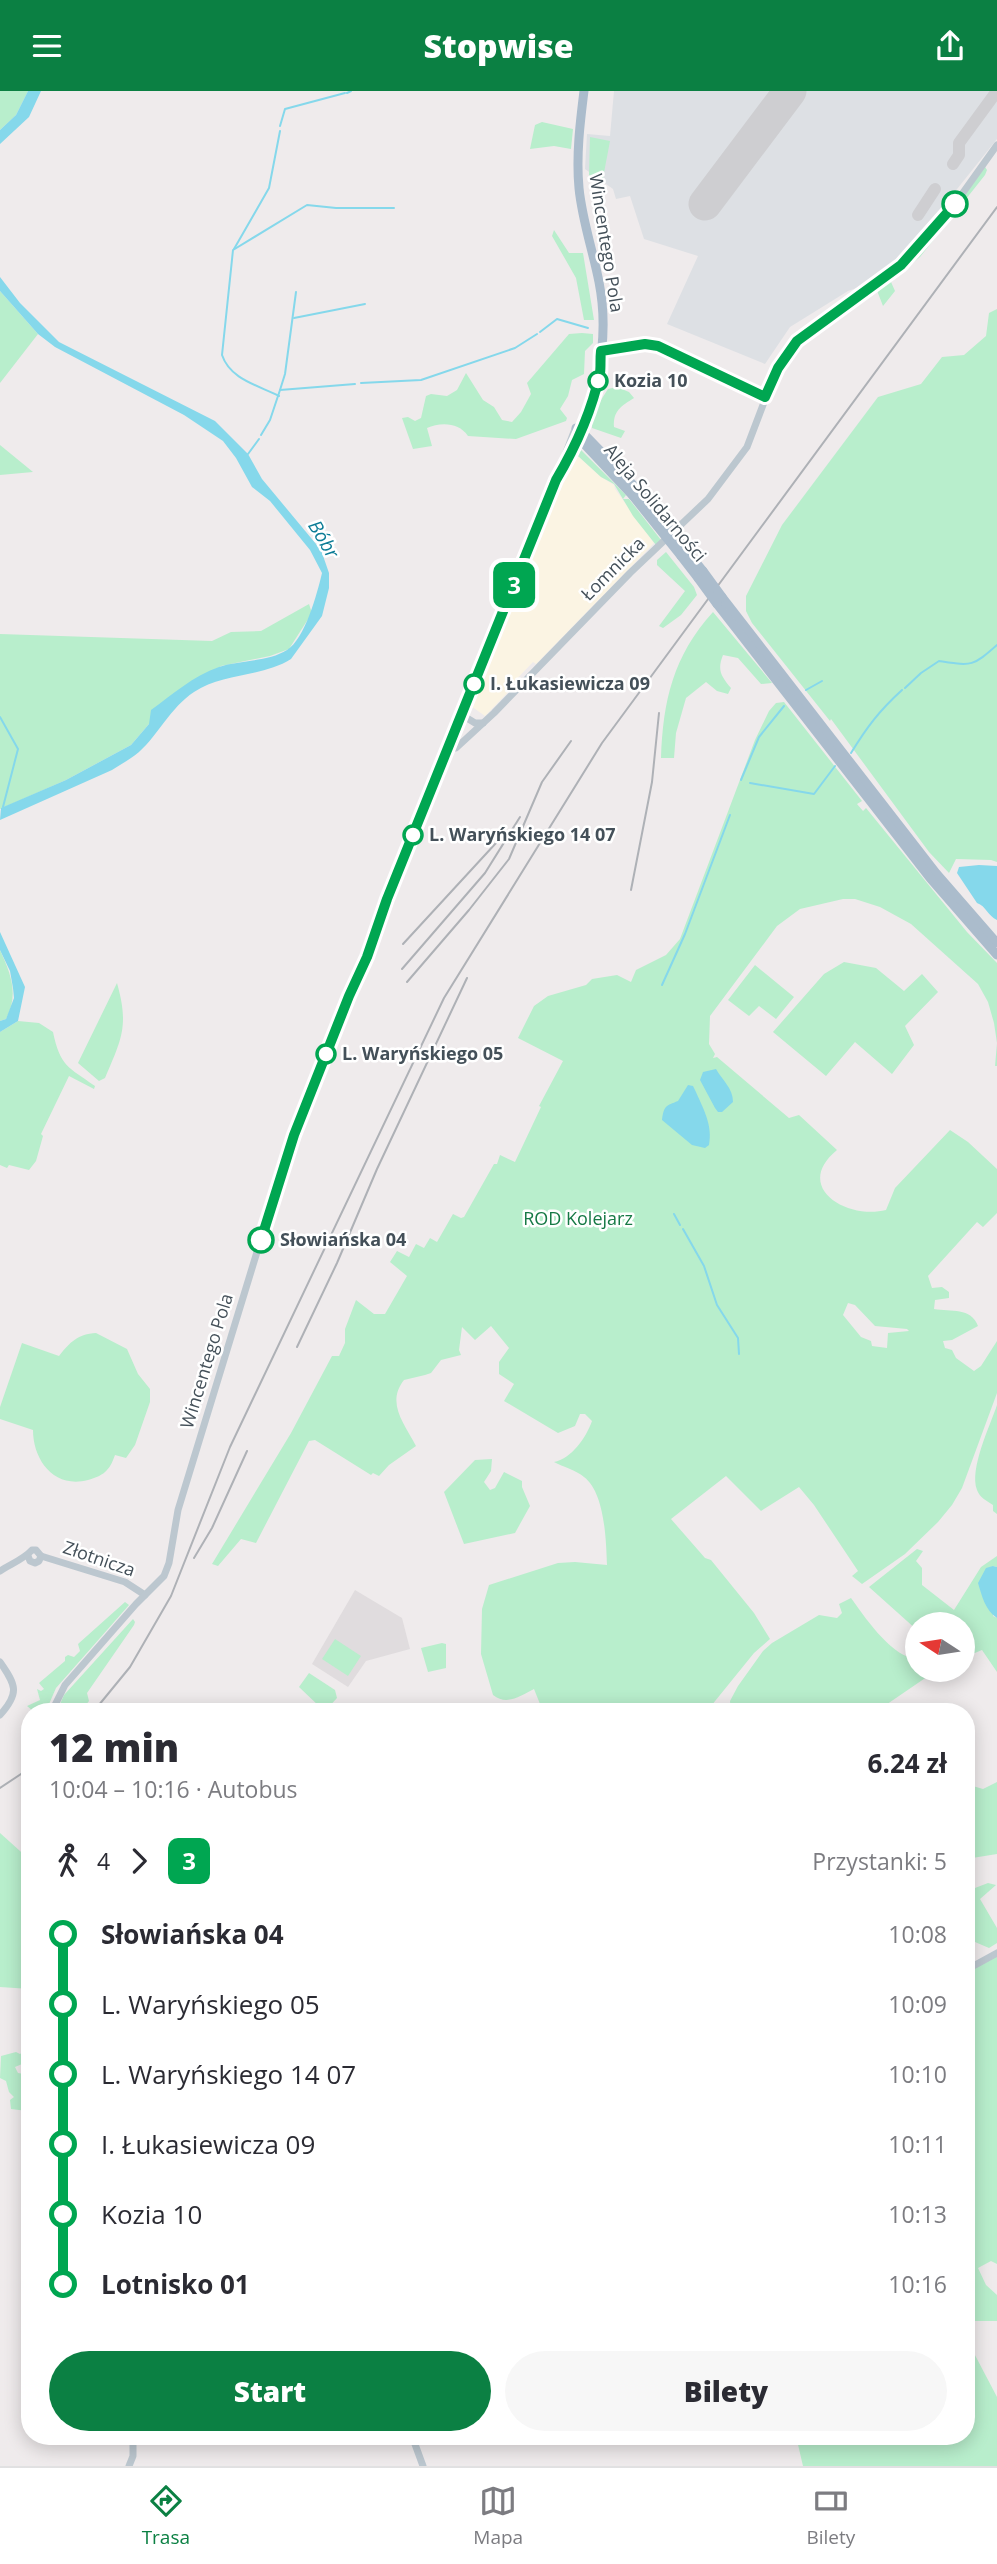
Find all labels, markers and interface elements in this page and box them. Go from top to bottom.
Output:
text: Stopwise [423,24,574,67]
icon: menu [28,27,66,65]
icon: share [931,27,969,65]
street label: Wincentego Pola [584,172,630,314]
unlabelled marker [942,191,968,217]
place label: Kozia 10 [614,368,688,392]
marker: Kozia 10 [588,371,608,391]
street label: Aleja Solidarności [599,438,712,566]
water label: Bóbr [302,515,346,564]
street label: Łomnicka [575,531,649,605]
line badge: 3 [491,562,537,608]
text: 3 [507,568,521,601]
place label: I. Łukasiewicza 09 [490,671,650,695]
marker: I. Łukasiewicza 09 [464,674,484,694]
place label: L. Waryńskiego 14 07 [429,822,616,846]
marker: L. Waryńskiego 14 07 [403,825,423,845]
place label: L. Waryńskiego 05 [342,1041,503,1065]
marker: L. Waryńskiego 05 [316,1044,336,1064]
park label: ROD Kolejarz [523,1206,633,1230]
marker: Słowiańska 04 [248,1227,274,1253]
place label: Słowiańska 04 [280,1227,406,1251]
street label: Wincentego Pola [174,1290,238,1431]
street label: Złotnicza [60,1535,139,1582]
north arrow [905,1612,975,1682]
map controls [905,1612,975,1682]
text: 12 min [49,1721,179,1773]
text: 6.24 zł [868,1745,947,1781]
text: 10:04 – 10:16 · Autobus [49,1773,298,1805]
icon: walk [49,1842,87,1880]
icon: forward [120,1842,158,1880]
text: 3 [182,1844,196,1877]
text: 4 [97,1845,110,1877]
text: Przystanki: 5 [812,1845,947,1877]
text: Słowiańska 04 [101,1916,284,1952]
text: 10:08 [888,1918,947,1950]
text: L. Waryńskiego 05 [101,1986,320,2022]
text: 10:09 [888,1988,947,2020]
text: L. Waryńskiego 14 07 [101,2056,356,2092]
text: 10:10 [888,2058,947,2090]
text: I. Łukasiewicza 09 [101,2126,315,2162]
text: 10:11 [888,2128,947,2160]
text: Kozia 10 [101,2196,202,2232]
text: 10:13 [888,2198,947,2230]
text: Lotnisko 01 [101,2266,250,2302]
text: 10:16 [888,2268,947,2300]
button: Start [49,2351,491,2431]
button: Bilety [505,2351,947,2431]
tab: Trasa [142,2482,190,2550]
tab: Mapa [473,2482,523,2550]
tab: Bilety [806,2482,855,2550]

